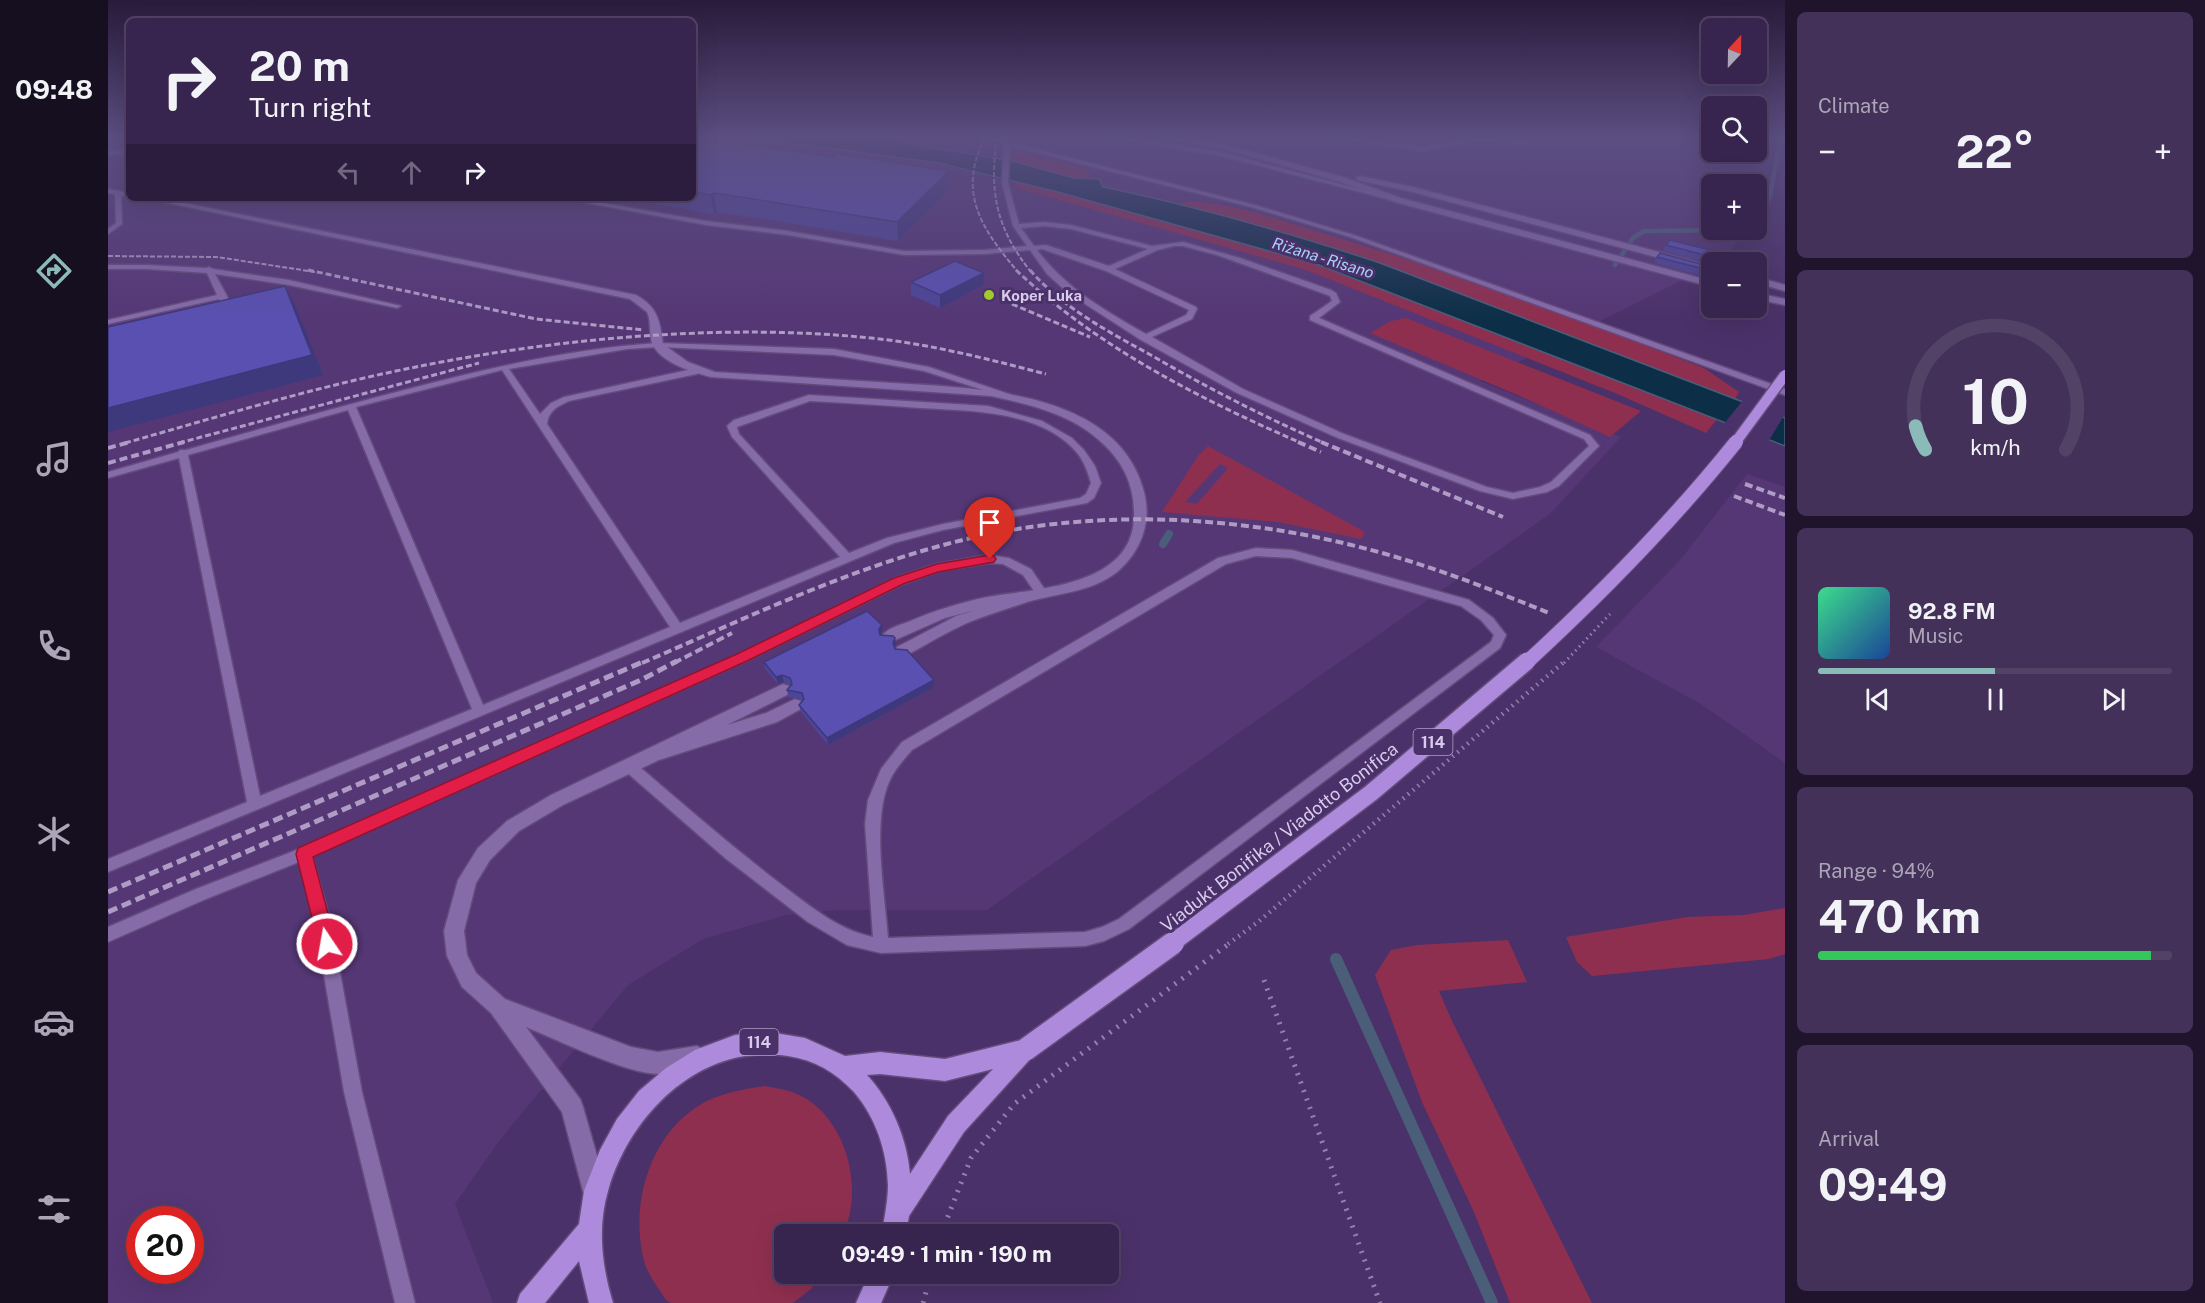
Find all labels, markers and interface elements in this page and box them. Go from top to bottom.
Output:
north arrow [1701,18,1767,84]
map controls [1701,18,1767,318]
text: 20 m [249,41,350,90]
icon: right [150,42,228,120]
text: 09:48 [15,73,93,105]
text: Turn right [249,91,372,123]
text: Climate [1818,94,1890,118]
button: search [1701,96,1767,162]
text: 22° [1956,125,2034,178]
text: − [1818,133,1836,171]
text: + [2154,133,2172,171]
icon: left [332,156,365,189]
icon: ahead [395,156,428,189]
icon: right [458,156,491,189]
button: + [1701,174,1767,240]
water label: Rižana - Risano [1270,234,1376,283]
icon: directions [33,250,75,292]
button: − [1701,252,1767,318]
place label: Koper Luka [1001,287,1082,304]
marker: Koper Luka [982,288,996,302]
text: 10 [1962,365,2028,438]
text: km/h [1970,436,2020,461]
icon: music [33,438,75,480]
pin [964,497,1015,559]
icon: arrive [973,506,1006,539]
text: 92.8 FM [1908,598,1996,624]
text: Music [1908,624,1963,648]
icon: phone [33,625,75,667]
icon: previous [1861,683,1894,716]
icon: pause [1979,683,2012,716]
icon: next [2097,683,2130,716]
road number: 114 [1414,729,1452,755]
street label: Viadukt Bonifika / Viadotto Bonifica [1156,738,1402,936]
icon: climate [33,813,75,855]
text: Range · 94% [1818,859,1935,883]
text: 470 km [1818,890,1981,943]
position arrow [295,912,359,976]
icon: car [33,1001,75,1043]
road number: 114 [740,1029,778,1055]
text: Arrival [1818,1127,1880,1151]
text: 09:49 [1818,1158,1948,1211]
icon: filters [33,1188,75,1230]
speed limit sign: 20 [126,1206,204,1284]
text: 09:49 · 1 min · 190 m [841,1241,1052,1267]

